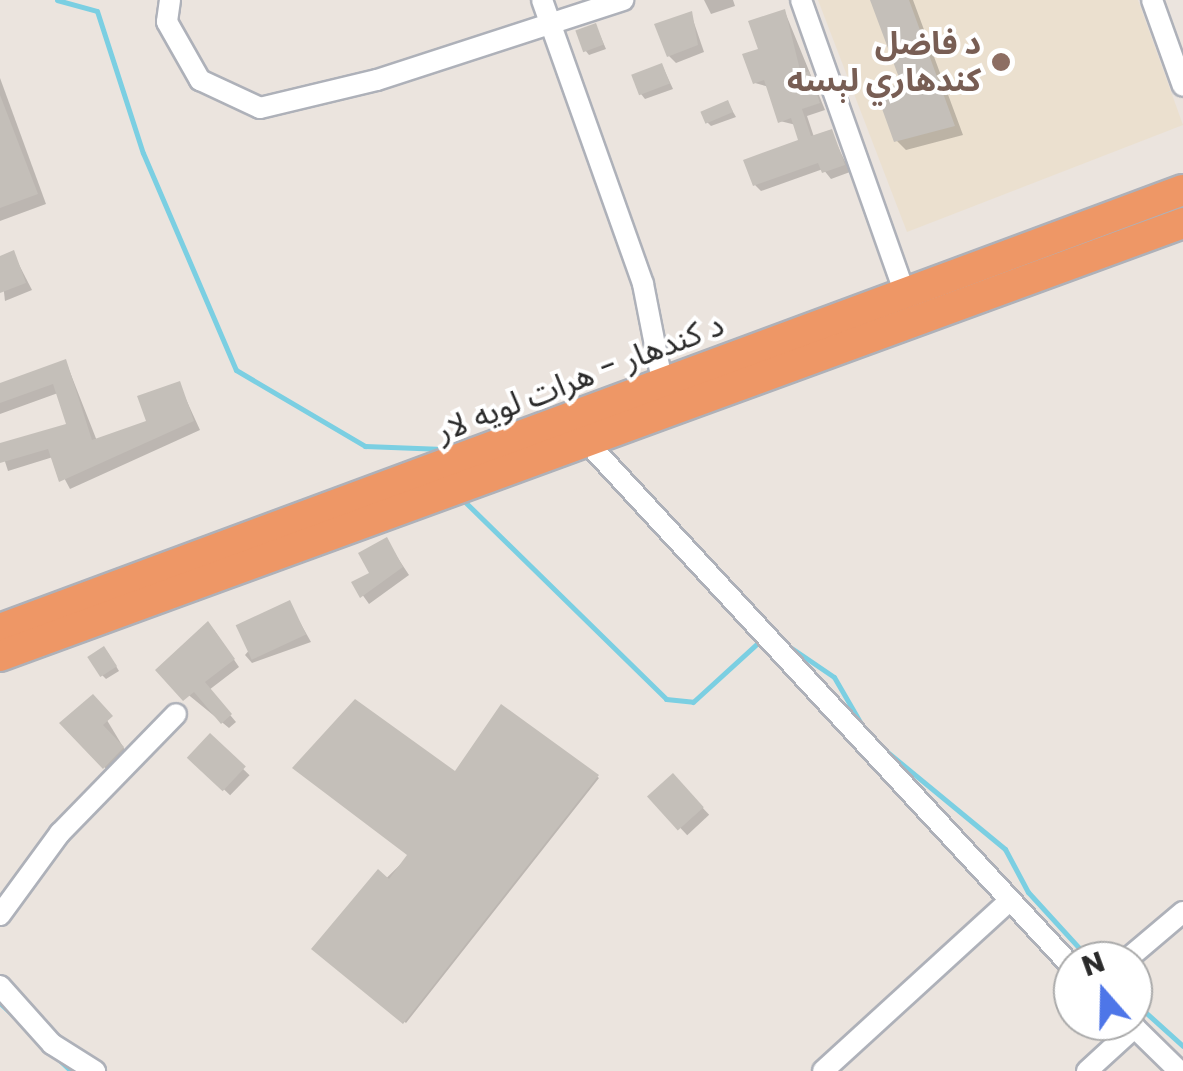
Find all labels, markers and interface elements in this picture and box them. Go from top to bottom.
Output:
place label: د فاضل کندهاري لېسه [787,25,981,100]
marker: د فاضل کندهاري لېسه [990,51,1012,73]
street label: د کندهار - هرات لويه لار [431,305,729,451]
north arrow [1053,941,1153,1041]
text: N [1077,942,1110,986]

